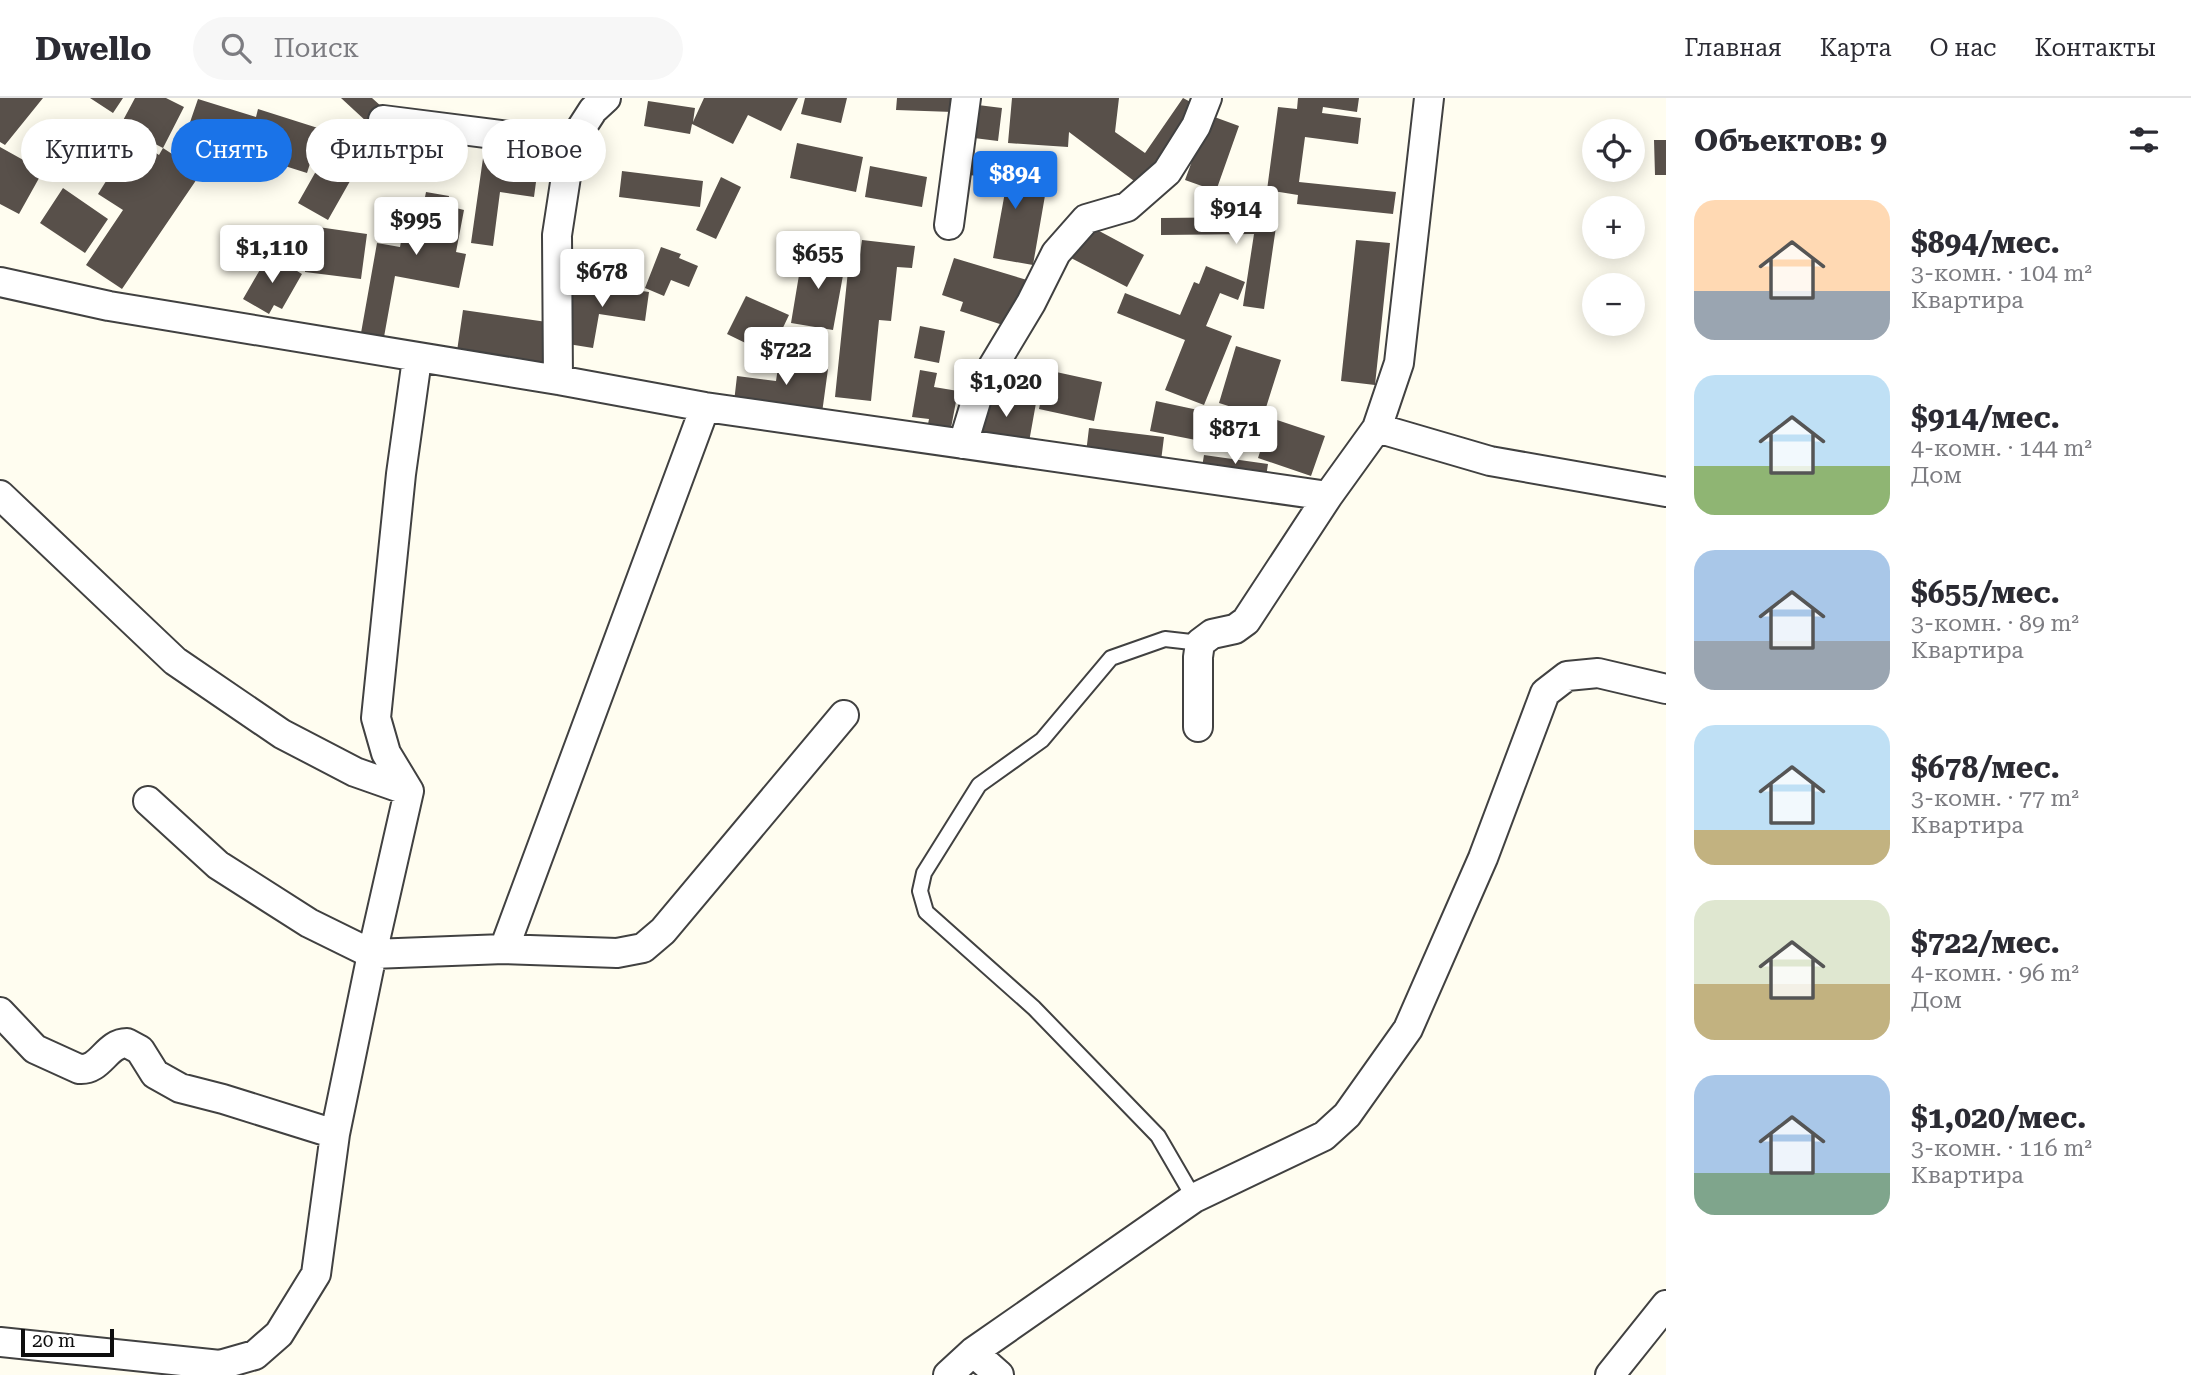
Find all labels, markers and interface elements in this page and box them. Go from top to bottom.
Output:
search box [193,17,683,80]
text: Dwello [35,29,151,68]
icon: search [217,29,255,67]
text: Поиск [273,33,359,63]
text: Главная [1684,34,1782,62]
text: Карта [1820,34,1891,62]
text: О нас [1929,34,1996,62]
text: Контакты [2034,34,2156,62]
chip: Купить [21,119,157,182]
chip: Снять [171,119,292,182]
chip: Фильтры [306,119,468,182]
chip: Новое [482,119,606,182]
map controls [1582,119,1645,336]
button: locate [1582,119,1645,182]
icon: filters [2125,121,2163,159]
text: Объектов: 9 [1694,123,1887,158]
pin: $894 [974,152,1056,211]
text: $894 [989,160,1041,187]
pin: $914 [1195,186,1277,246]
text: $914 [1210,195,1262,222]
button: + [1582,196,1645,259]
pin: $995 [375,198,457,257]
text: $995 [390,206,442,233]
text: $894/мес. [1911,225,2060,260]
pin: $1,110 [215,226,329,285]
icon: home [1750,228,1834,312]
pin: $655 [777,232,859,291]
text: $1,110 [236,234,308,261]
text: $655 [792,240,844,267]
pin: $678 [561,250,643,309]
text: $678 [576,258,628,285]
text: 3-комн. · 104 m² [1911,260,2092,287]
button: − [1582,273,1645,336]
text: Квартира [1911,287,2024,314]
pin: $722 [745,328,827,387]
text: $722 [760,336,812,363]
pin: $1,020 [949,360,1063,419]
text: $1,020 [970,368,1042,395]
text: $914/мес. [1911,400,2060,435]
icon: home [1750,403,1834,487]
pin: $871 [1194,406,1276,466]
text: $871 [1209,415,1261,442]
text: 4-комн. · 144 m² [1911,435,2092,462]
text: Дом [1911,462,1962,489]
text: $655/мес. [1911,575,2060,610]
icon: home [1750,578,1834,662]
text: 3-комн. · 89 m² [1911,610,2079,637]
text: Квартира [1911,637,2024,664]
text: $678/мес. [1911,750,2060,785]
icon: home [1750,753,1834,837]
text: 3-комн. · 77 m² [1911,785,2079,812]
text: Квартира [1911,812,2024,839]
text: $722/мес. [1911,925,2060,960]
icon: home [1750,928,1834,1012]
text: 4-комн. · 96 m² [1911,960,2079,987]
text: Дом [1911,987,1962,1014]
text: $1,020/мес. [1911,1100,2086,1135]
icon: home [1750,1103,1834,1187]
text: 3-комн. · 116 m² [1911,1135,2092,1162]
text: Квартира [1911,1162,2024,1189]
scale bar [21,1326,114,1358]
text: 20 m [32,1329,75,1352]

